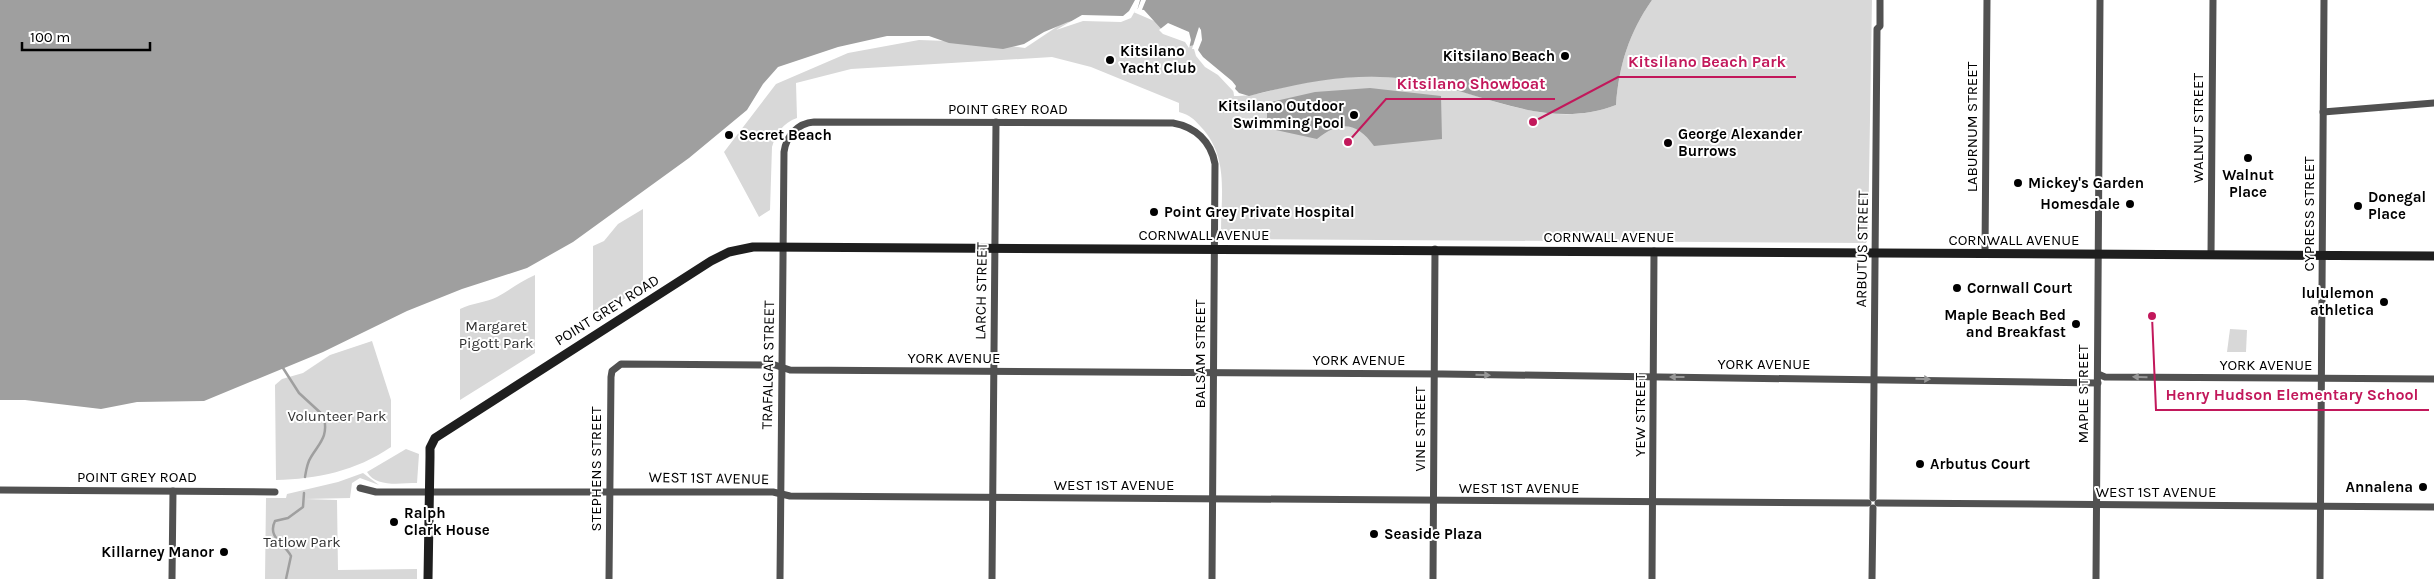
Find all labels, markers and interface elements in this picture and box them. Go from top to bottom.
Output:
scale bar [22,20,150,52]
text: 100 m [30,28,70,46]
place label: Kitsilano Yacht Club [1120,42,1196,77]
callout: Kitsilano Beach Park [1618,46,1796,77]
place label: Kitsilano Beach [1443,47,1555,65]
marker: Kitsilano Beach [1559,50,1571,62]
text: Kitsilano Beach Park [1628,52,1787,71]
marker: Kitsilano Yacht Club [1104,54,1116,66]
street label: LABURNUM STREET [1963,61,1981,192]
callout: Kitsilano Showboat [1386,68,1555,99]
street label: WALNUT STREET [2189,73,2207,183]
text: Kitsilano Showboat [1397,74,1545,93]
place label: Kitsilano Outdoor Swimming Pool [1218,97,1344,132]
street label: POINT GREY ROAD [948,100,1068,118]
marker: Kitsilano Outdoor Swimming Pool [1348,109,1360,121]
place label: George Alexander Burrows [1678,125,1802,160]
place label: Secret Beach [739,126,832,144]
marker: Secret Beach [723,129,735,141]
marker: George Alexander Burrows [1662,137,1674,149]
marker: Walnut Place [2242,152,2254,164]
street label: CYPRESS STREET [2300,156,2318,272]
place label: Walnut Place [2222,166,2274,201]
place label: Mickey's Garden [2028,174,2144,192]
marker: Mickey's Garden [2012,177,2024,189]
place label: Donegal Place [2368,188,2426,223]
street label: ARBUTUS STREET [1852,190,1872,308]
place label: Homesdale [2040,195,2120,213]
marker: Homesdale [2124,198,2136,210]
marker: Donegal Place [2352,200,2364,212]
place label: Point Grey Private Hospital [1164,203,1355,221]
marker: Point Grey Private Hospital [1148,206,1160,218]
street label: CORNWALL AVENUE [1138,226,1270,244]
street label: CORNWALL AVENUE [1543,228,1675,246]
street label: CORNWALL AVENUE [1948,231,2080,249]
street label: LARCH STREET [971,241,991,340]
street label: POINT GREY ROAD [551,271,663,349]
place label: Cornwall Court [1967,279,2073,297]
marker: Cornwall Court [1951,282,1963,294]
place label: lululemon athletica [2301,284,2374,319]
marker: lululemon athletica [2378,296,2390,308]
street label: BALSAM STREET [1191,299,1209,409]
street label: TRAFALGAR STREET [758,300,778,430]
place label: Maple Beach Bed and Breakfast [1944,306,2066,341]
park label: Margaret Pigott Park [459,317,533,352]
marker: Maple Beach Bed and Breakfast [2070,318,2082,330]
street label: MAPLE STREET [2074,344,2092,443]
street label: YORK AVENUE [907,349,1001,367]
street label: YORK AVENUE [1312,351,1406,369]
street label: YORK AVENUE [1717,355,1811,373]
street label: YORK AVENUE [2219,356,2313,374]
one-way arrow [1475,371,1491,379]
street label: YEW STREET [1631,373,1649,457]
one-way arrow [1668,373,1684,381]
one-way arrow [2132,373,2148,381]
one-way arrow [1915,375,1931,383]
callout: Henry Hudson Elementary School [2156,379,2429,410]
text: Henry Hudson Elementary School [2166,385,2418,404]
street label: VINE STREET [1411,386,1429,472]
street label: STEPHENS STREET [587,406,605,531]
park label: Volunteer Park [288,407,386,425]
place label: Arbutus Court [1930,455,2030,473]
marker: Arbutus Court [1914,458,1926,470]
street label: POINT GREY ROAD [77,468,197,486]
street label: WEST 1ST AVENUE [649,468,769,488]
street label: WEST 1ST AVENUE [1054,476,1174,494]
place label: Annalena [2346,478,2413,496]
street label: WEST 1ST AVENUE [1459,479,1579,497]
marker: Annalena [2417,481,2429,493]
street label: WEST 1ST AVENUE [2096,483,2216,501]
place label: Ralph Clark House [404,504,490,539]
marker: Ralph Clark House [388,516,400,528]
place label: Seaside Plaza [1384,525,1482,543]
marker: Seaside Plaza [1368,528,1380,540]
park label: Tatlow Park [263,533,341,551]
place label: Killarney Manor [101,543,214,561]
marker: Killarney Manor [218,546,230,558]

